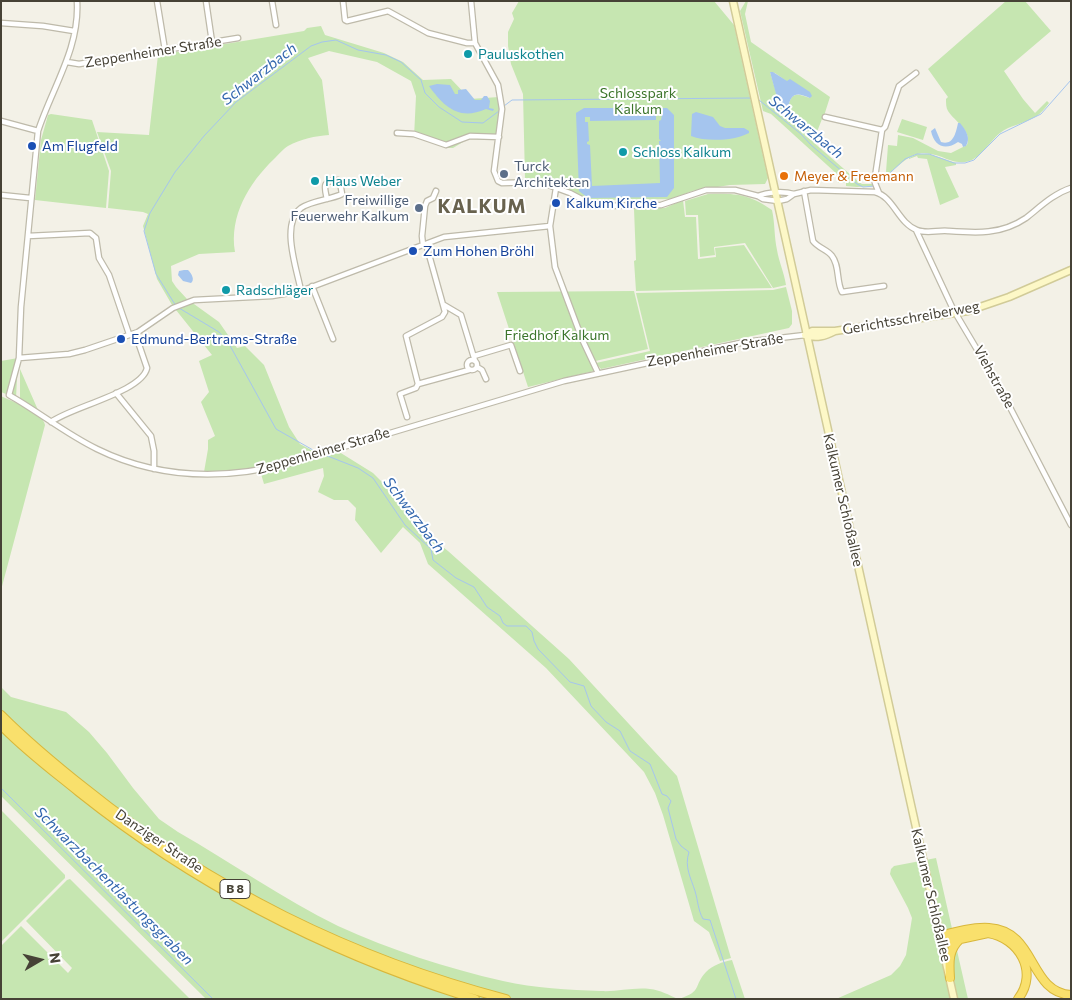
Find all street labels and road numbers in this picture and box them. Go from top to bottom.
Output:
street label: Zeppenheimer Straße [83,33,223,71]
street label: Gerichtsschreiberweg [841,298,981,338]
street label: Zeppenheimer Straße [646,330,784,370]
street label: Viehstraße [970,343,1018,411]
street label: Zeppenheimer Straße [254,424,392,478]
street label: Kalkumer Schloßallee [819,432,867,568]
street label: Danziger Straße [112,806,206,876]
street label: Kalkumer Schloßallee [907,827,955,963]
road number: B 8 [220,880,250,899]

